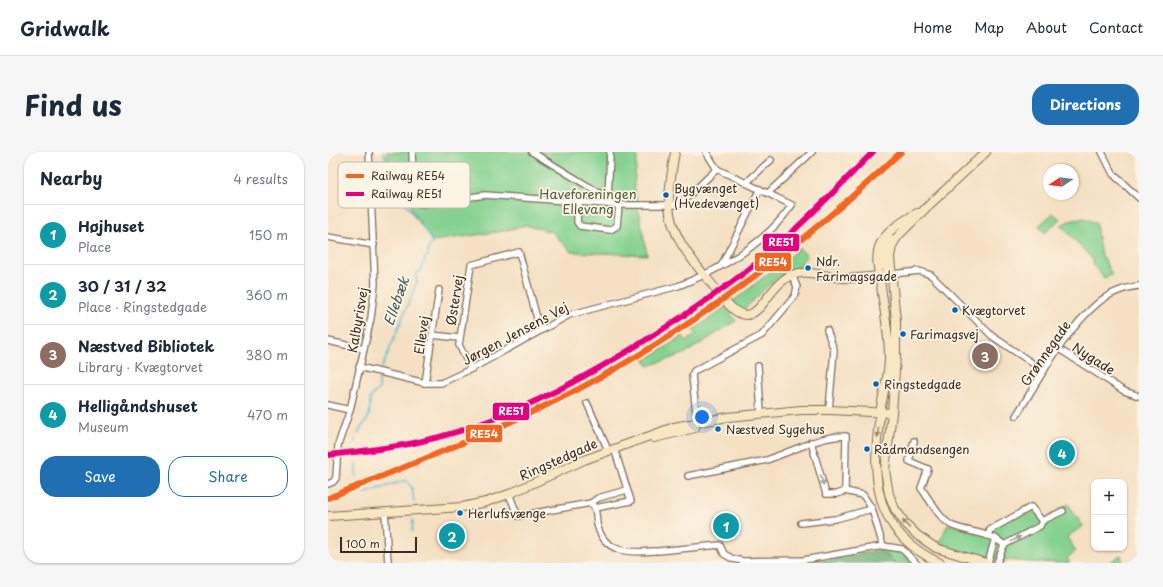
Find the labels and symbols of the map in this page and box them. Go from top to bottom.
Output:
legend [338,162,470,208]
north arrow [1043,164,1079,200]
text: Railway RE54 [371,167,445,184]
place label: Bygvænget (Hvedevænget) [674,179,759,212]
park label: Haveforeningen Ellevang [539,184,637,218]
text: Railway RE51 [371,185,442,202]
marker: Bygvænget (Hvedevænget) [661,190,671,200]
line badge: RE51 [762,233,800,252]
text: RE51 [768,233,794,250]
line badge: RE54 [754,252,792,272]
place label: Ndr. Farimagsgade [816,252,897,285]
text: RE54 [759,253,788,270]
marker: Ndr. Farimagsgade [803,263,813,273]
water label: Ellebæk [378,272,415,328]
street label: Østervej [441,273,467,327]
street label: Kalbyrisvej [342,286,372,354]
street label: Jørgen Jensens Vej [459,297,571,369]
place label: Kvægtorvet [962,301,1026,319]
marker: Kvægtorvet [950,305,960,315]
street label: Ellevej [409,314,433,356]
street label: Grønnegade [1016,316,1075,389]
place label: Farimagsvej [910,325,979,343]
marker: Farimagsvej [898,329,908,339]
street label: Nygade [1069,337,1119,379]
pin: 3 [972,341,998,371]
place label: Ringstedgade [884,375,961,393]
marker: Ringstedgade [871,379,881,389]
line badge: RE51 [492,402,530,421]
text: RE51 [498,402,524,419]
your location [692,407,712,427]
place label: Næstved Sygehus [726,420,825,438]
line badge: RE54 [465,424,503,443]
marker: Næstved Sygehus [713,424,723,434]
text: RE54 [470,425,499,442]
one-way arrow [875,426,881,438]
street label: Ringstedgade [516,433,600,485]
pin: 4 [1049,438,1075,468]
place label: Rådmandsengen [874,440,969,458]
marker: Rådmandsengen [862,444,872,454]
one-way arrow [819,474,825,486]
place label: Herlufsvænge [468,504,546,522]
marker: Herlufsvænge [455,508,465,518]
pin: 1 [713,511,739,541]
one-way arrow [901,518,910,529]
pin: 2 [439,521,465,551]
scale bar [340,535,417,554]
one-way arrow [1010,535,1022,542]

